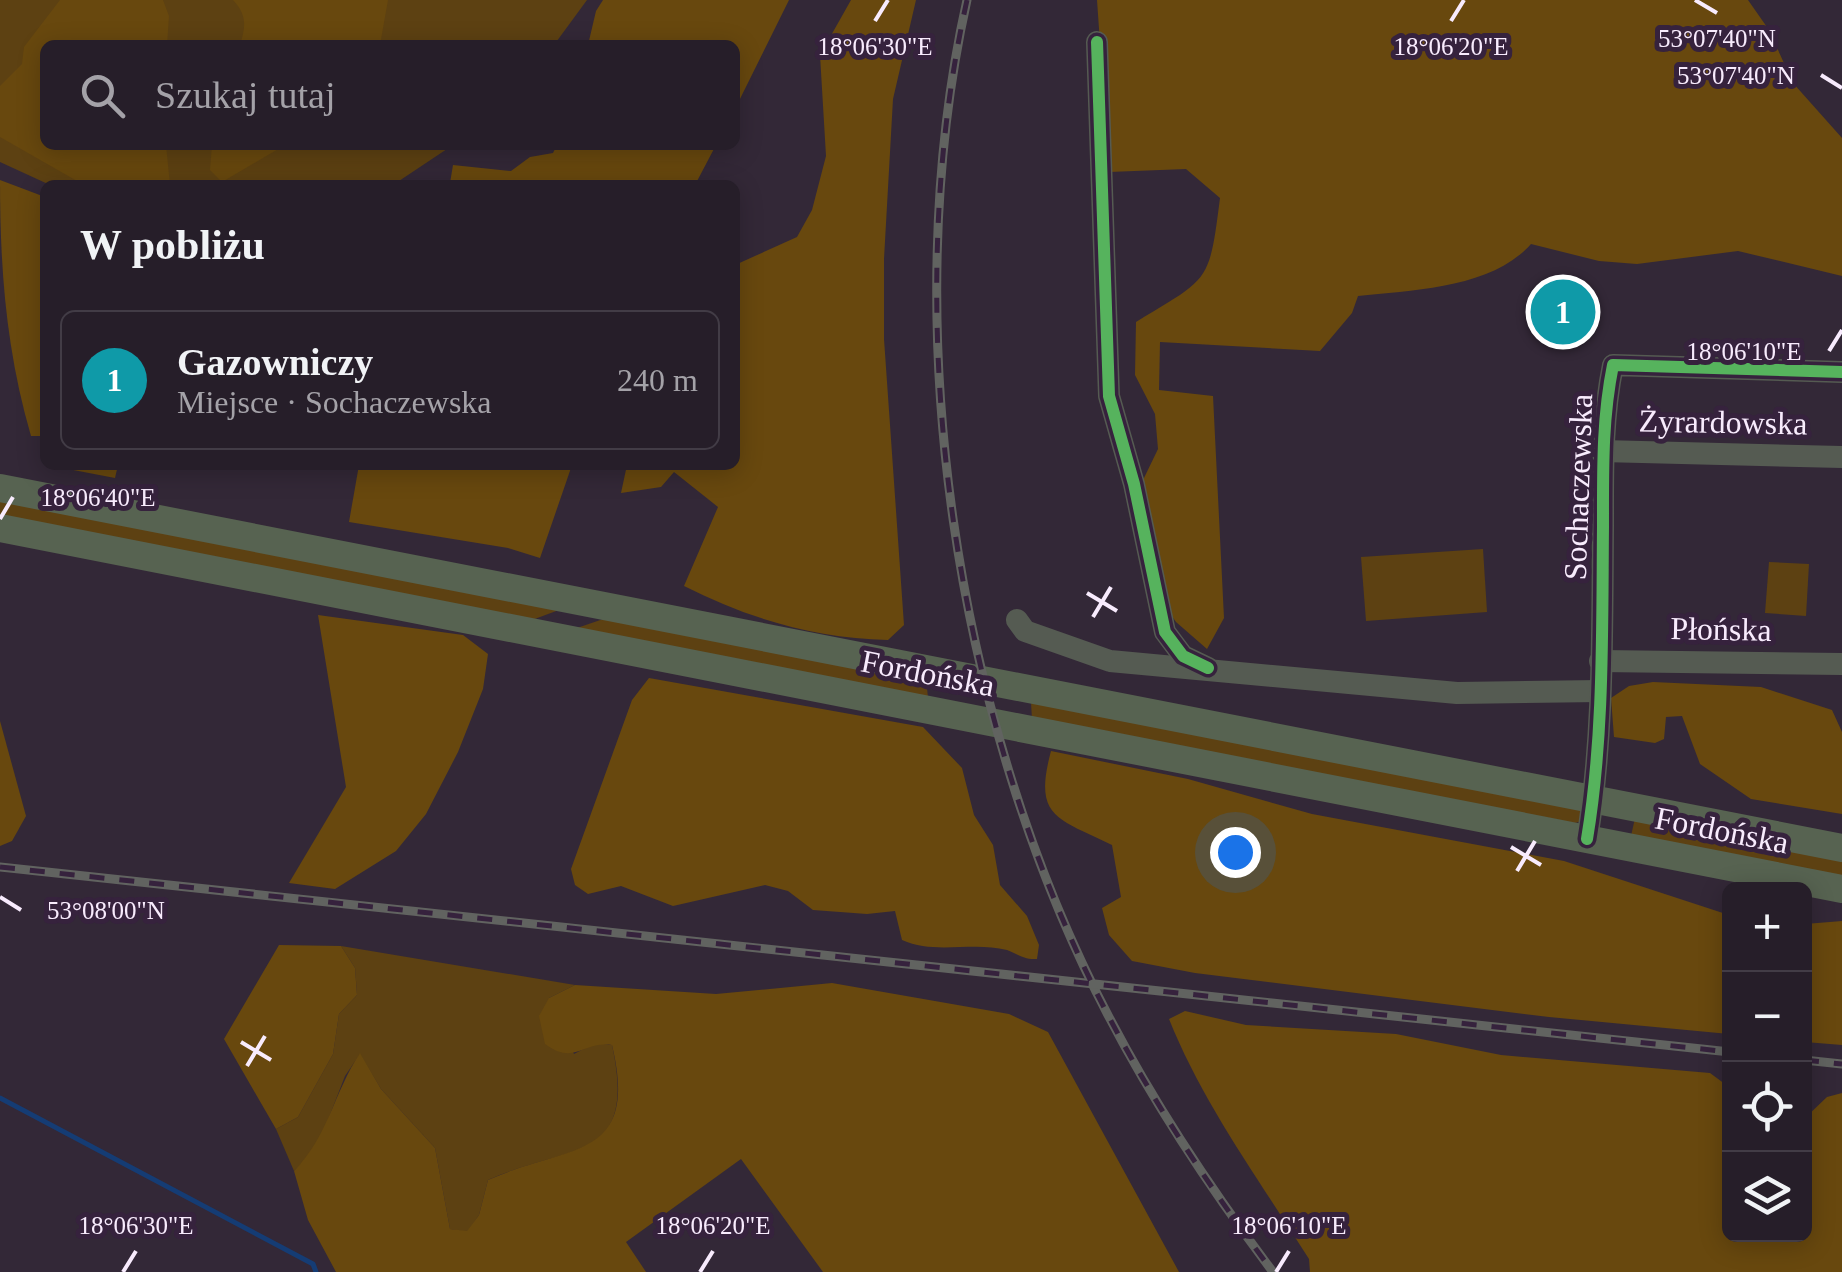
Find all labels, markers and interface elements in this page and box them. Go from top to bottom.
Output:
text: 53°07'40"N [1658,25,1776,52]
text: 18°06'30"E [818,33,932,60]
text: 18°06'20"E [1394,33,1508,60]
search box [40,40,740,150]
text: 53°07'40"N [1677,62,1795,89]
icon: search [75,68,130,123]
text: Szukaj tutaj [155,74,335,116]
text: W pobliżu [80,222,265,268]
pin: 1 [1530,274,1596,350]
text: 18°06'10"E [1687,338,1801,365]
text: Gazowniczy [177,341,373,383]
text: 1 [107,362,123,398]
text: 240 m [617,362,698,398]
text: Miejsce · Sochaczewska [177,384,492,420]
street label: Sochaczewska [1557,393,1599,581]
street label: Żyrardowska [1638,403,1808,441]
text: 18°06'40"E [41,484,155,511]
street label: Płońska [1670,610,1772,648]
street label: Fordońska [858,642,998,704]
street label: Fordońska [1652,799,1792,861]
your location [1210,827,1261,878]
map controls [1722,882,1812,1242]
button: + [1722,882,1812,972]
text: 53°08'00"N [47,897,165,924]
button: − [1722,972,1812,1062]
button: locate [1722,1062,1812,1152]
button: layers [1722,1152,1812,1242]
text: 18°06'30"E [79,1212,193,1239]
text: 18°06'20"E [656,1212,770,1239]
text: 18°06'10"E [1232,1212,1346,1239]

